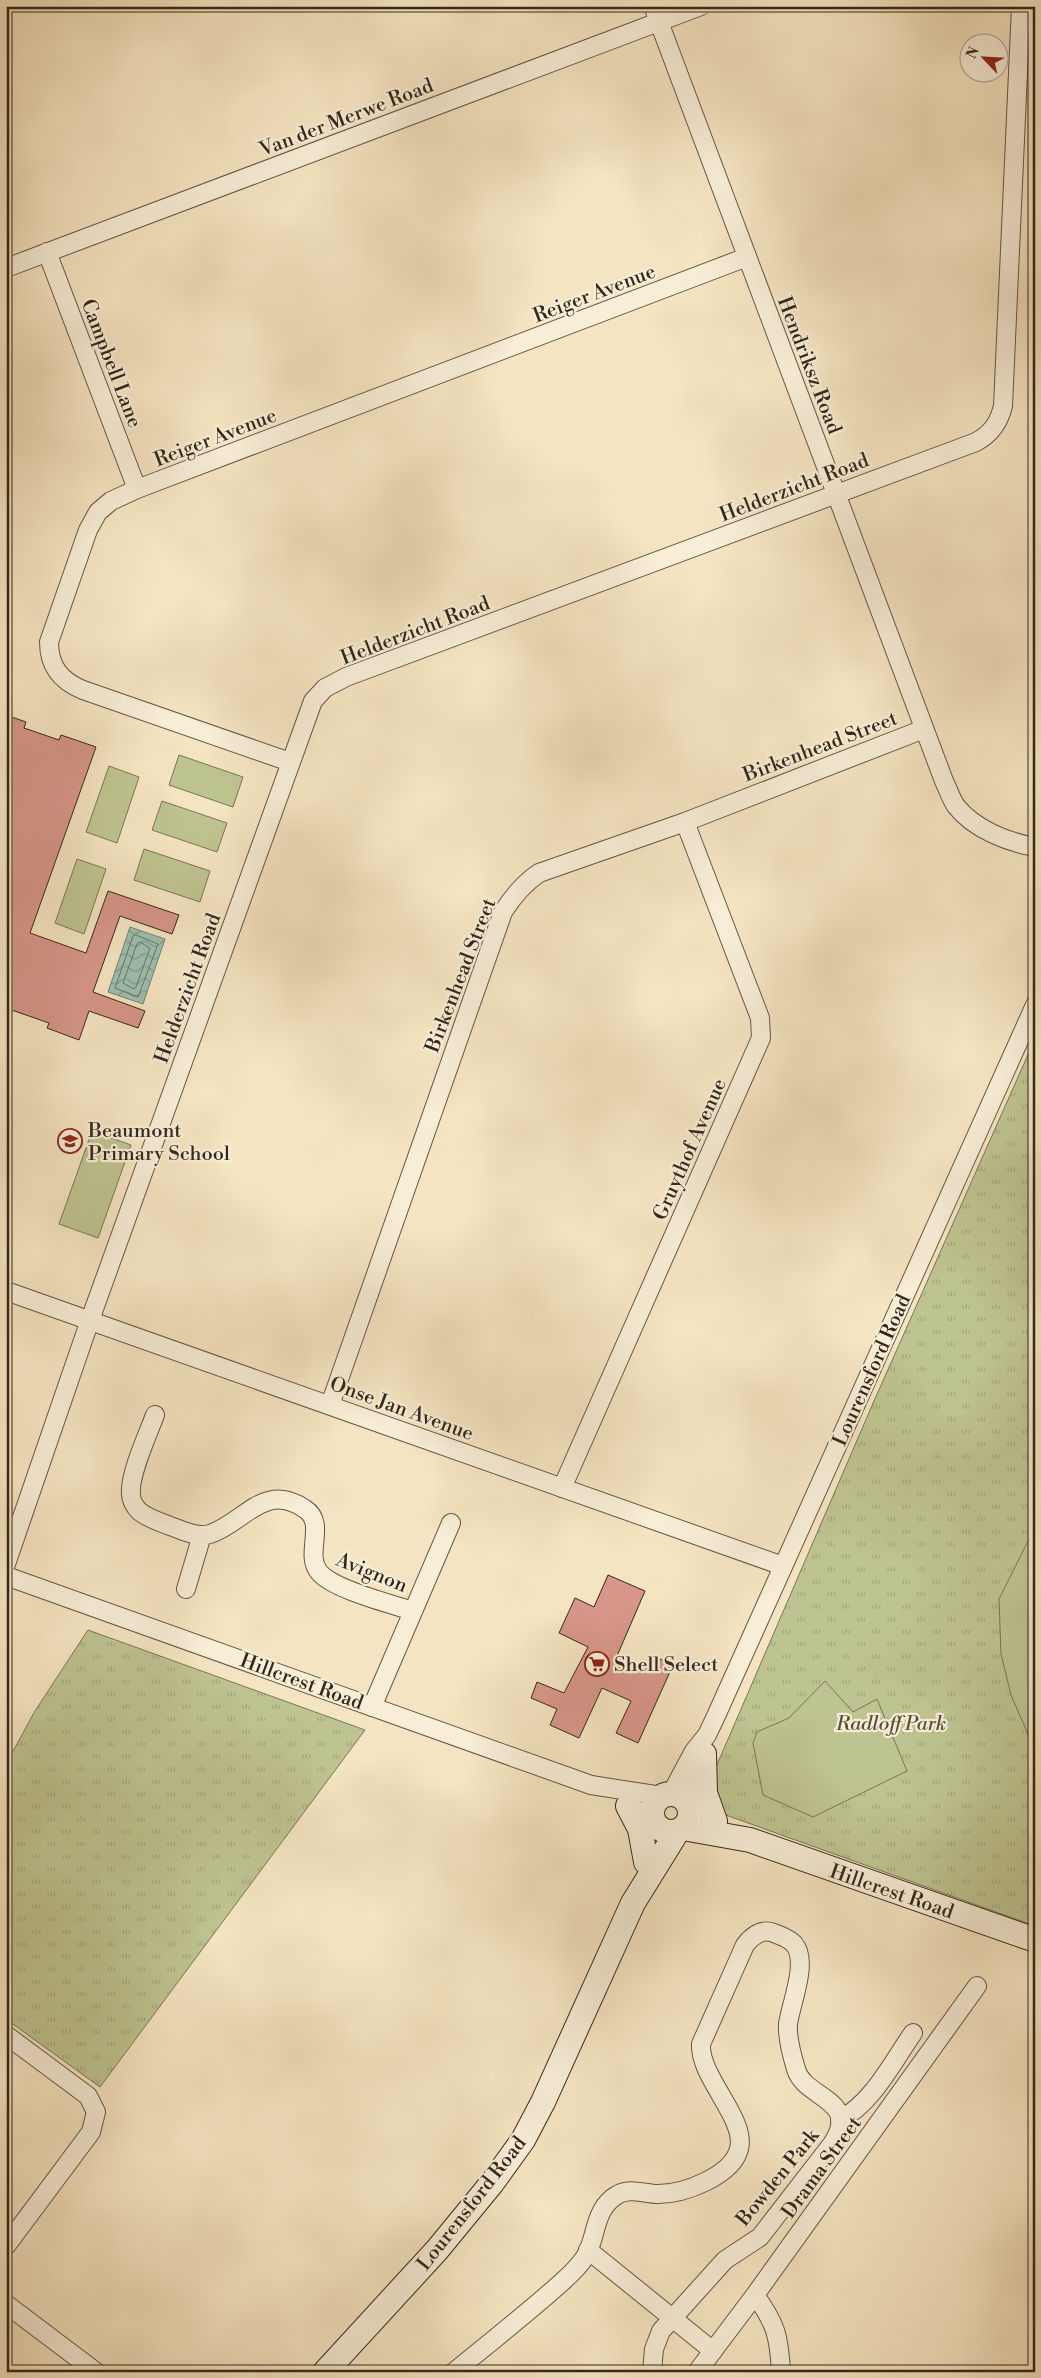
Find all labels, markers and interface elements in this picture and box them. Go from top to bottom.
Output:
north arrow [958,32,1008,82]
text: N [963,44,984,62]
street label: Van der Merwe Road [255,73,438,163]
street label: Reiger Avenue [530,260,659,329]
street label: Hendriksz Road [771,293,847,438]
street label: Campbell Lane [75,296,147,431]
street label: Reiger Avenue [151,404,280,473]
street label: Helderzicht Road [716,448,873,528]
street label: Helderzicht Road [337,591,494,671]
street label: Birkenhead Street [739,706,901,789]
street label: Birkenhead Street [420,895,502,1057]
street label: Helderzicht Road [150,910,227,1067]
street label: Gruythof Avenue [648,1075,733,1224]
place label: Beaumont Primary School [87,1119,230,1167]
school or university icon: Beaumont Primary School [57,1128,83,1154]
street label: Lourensford Road [828,1290,917,1450]
street label: Onse Jan Avenue [326,1372,477,1447]
street label: Avignon [331,1547,411,1599]
street label: Hillcrest Road [236,1648,367,1717]
supermarket icon: Shell Select [584,1651,610,1677]
place label: Shell Select [614,1653,718,1678]
park label: Radloff Park [835,1712,946,1737]
street label: Hillcrest Road [826,1859,957,1926]
street label: Drama Street [777,2112,868,2224]
street label: Bowden Park [731,2123,826,2232]
street label: Lourensford Road [412,2131,533,2276]

